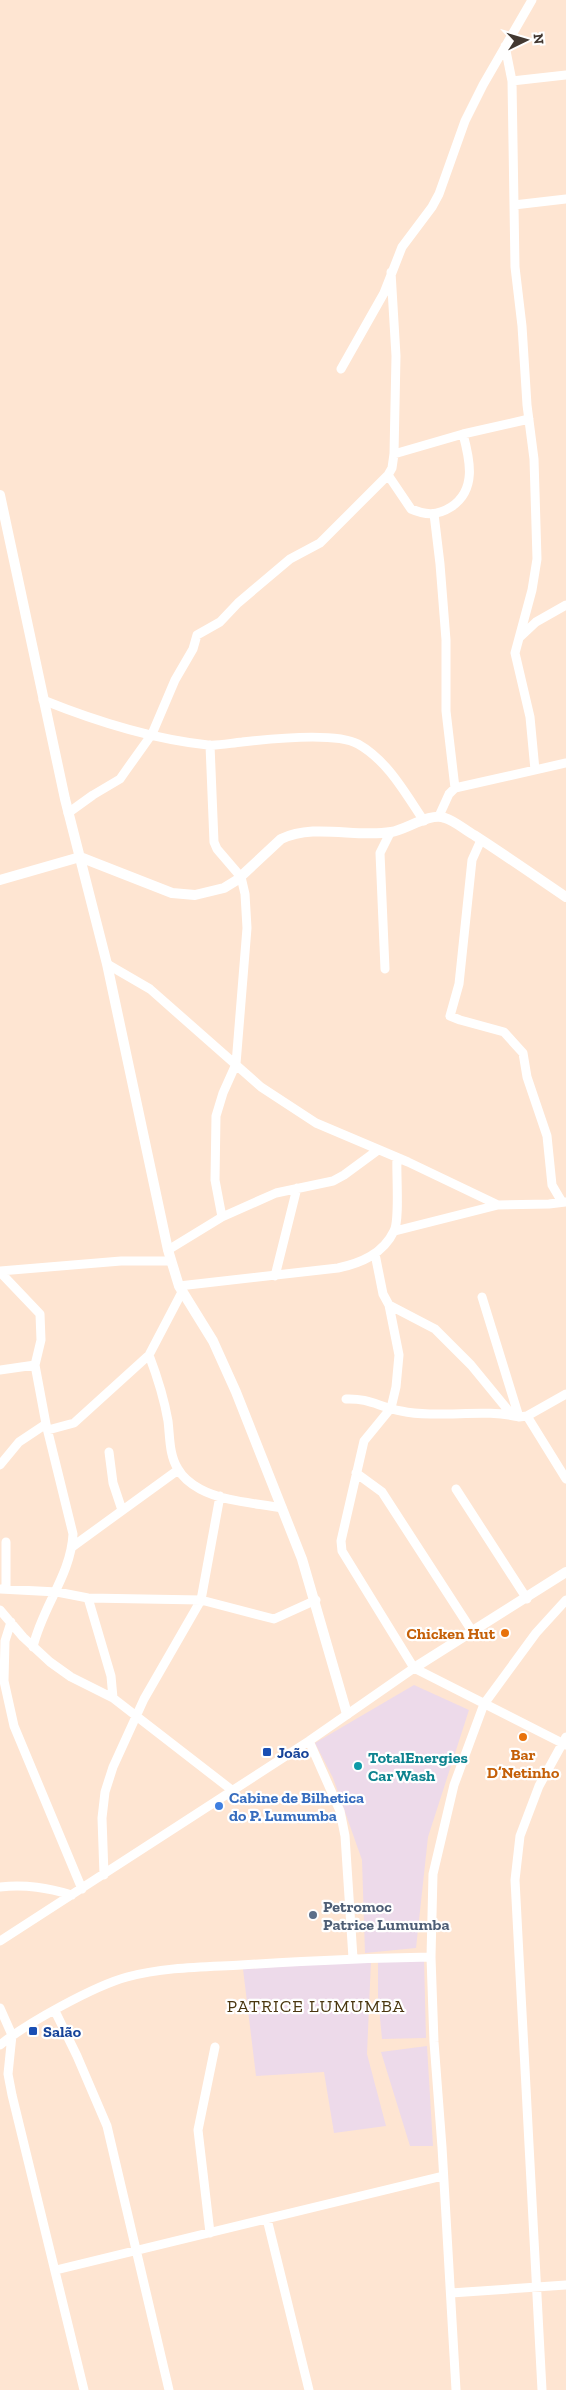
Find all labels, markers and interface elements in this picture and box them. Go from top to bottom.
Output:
north arrow [501,15,551,65]
text: N [530,33,547,45]
place label: Chicken Hut [407,1624,496,1643]
marker: Chicken Hut [499,1627,511,1639]
marker: Bar D’Netinho [517,1731,529,1743]
place label: João [277,1743,310,1762]
place label: Bar D’Netinho [487,1745,560,1782]
marker: João [261,1746,273,1758]
place label: TotalEnergies Car Wash [368,1748,468,1785]
marker: TotalEnergies Car Wash [352,1760,364,1772]
place label: Cabine de Bilhetica do P. Lumumba [229,1788,364,1825]
marker: Cabine de Bilhetica do P. Lumumba [213,1800,225,1812]
place label: Petromoc Patrice Lumumba [323,1897,449,1934]
marker: Petromoc Patrice Lumumba [307,1909,319,1921]
district label: PATRICE LUMUMBA [227,1995,405,2017]
place label: Salão [43,2022,82,2041]
marker: Salão [27,2025,39,2037]

